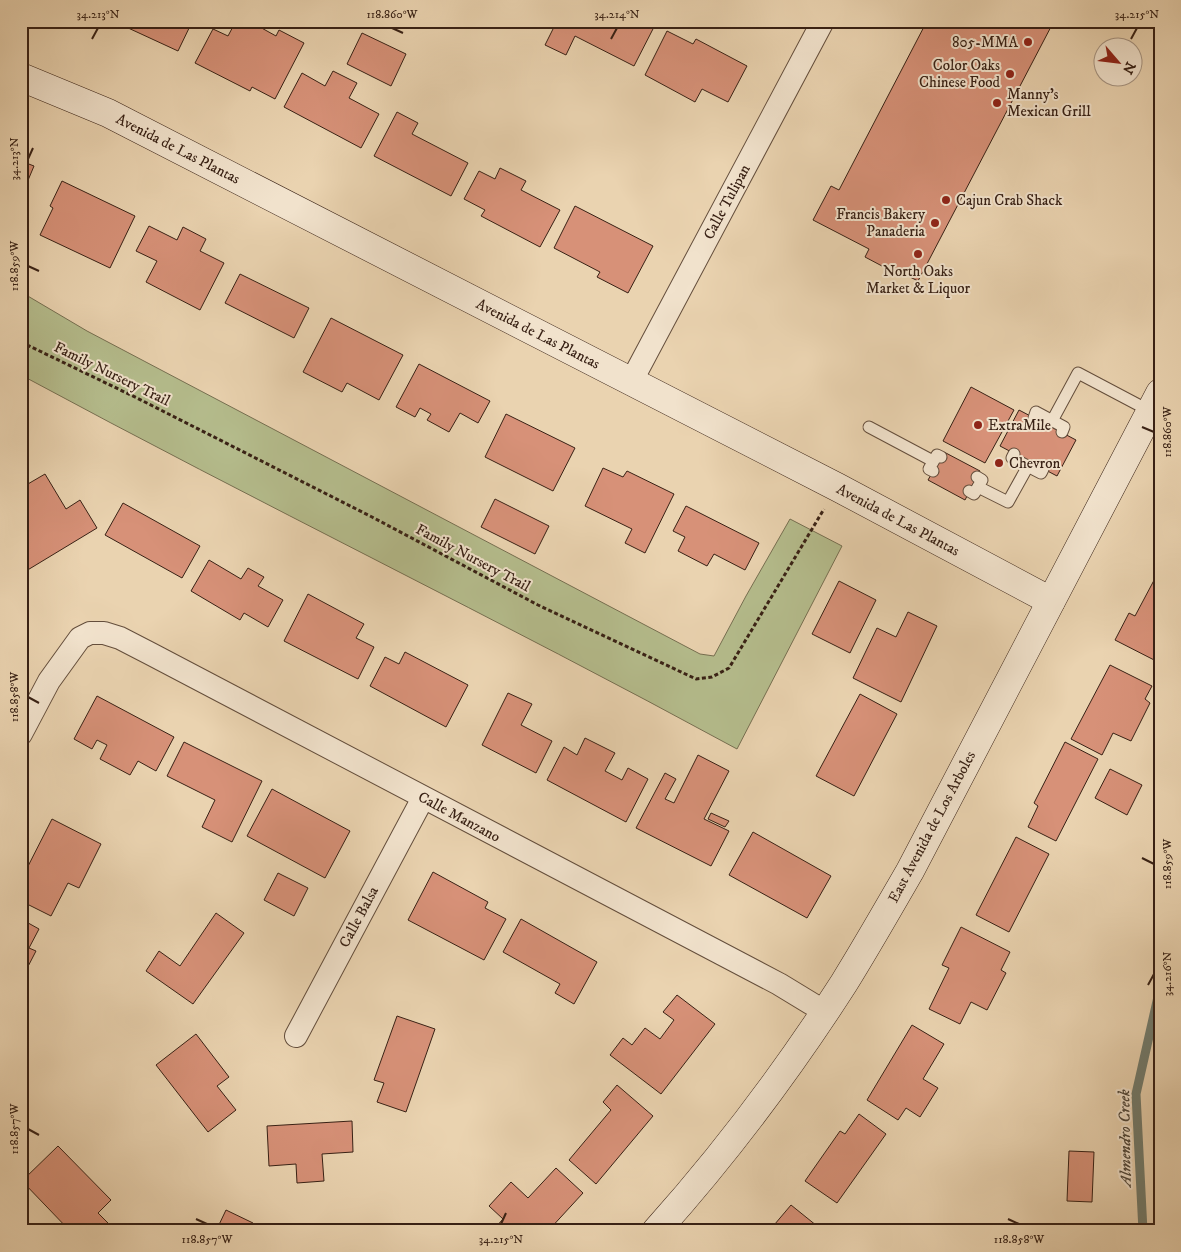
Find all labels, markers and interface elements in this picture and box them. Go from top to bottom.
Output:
text: 34.213°N [77,7,120,22]
text: 118.860°W [366,7,419,22]
text: 34.214°N [594,7,640,22]
text: 34.215°N [1115,7,1159,22]
place label: 805-MMA [952,33,1018,52]
marker: 805-MMA [1022,36,1034,48]
north arrow [1094,38,1144,88]
place label: Color Oaks Chinese Food [919,56,1001,92]
text: N [1118,58,1139,77]
marker: Color Oaks Chinese Food [1004,68,1016,80]
place label: Manny's Mexican Grill [1007,85,1091,121]
marker: Manny's Mexican Grill [991,97,1003,109]
street label: Avenida de Las Plantas [113,110,243,188]
text: 34.213°N [7,137,22,180]
street label: Calle Tulipan [699,161,755,243]
place label: Cajun Crab Shack [956,191,1063,210]
marker: Cajun Crab Shack [940,194,952,206]
place label: Francis Bakery Panaderia [836,205,926,241]
marker: Francis Bakery Panaderia [929,217,941,229]
text: 118.859°W [7,240,22,291]
marker: North Oaks Market & Liquor [912,248,924,260]
place label: North Oaks Market & Liquor [866,262,970,298]
street label: Avenida de Las Plantas [473,295,603,373]
street label: Family Nursery Trail [51,338,174,411]
text: 118.860°W [1160,405,1175,458]
place label: ExtraMile [988,416,1051,435]
marker: ExtraMile [972,419,984,431]
place label: Chevron [1009,454,1060,473]
marker: Chevron [993,457,1005,469]
street label: Avenida de Las Plantas [833,480,963,560]
street label: Family Nursery Trail [412,520,534,596]
text: 118.858°W [7,671,22,722]
street label: East Avenida de Los Arboles [884,748,980,906]
street label: Calle Manzano [415,787,503,847]
text: 118.859°W [1160,838,1175,889]
street label: Calle Balsa [335,883,383,951]
text: 34.216°N [1160,952,1175,996]
water label: Almendro Creek [1114,1089,1136,1189]
text: 118.857°W [7,1103,22,1154]
text: 118.857°W [182,1232,233,1247]
text: 34.215°N [479,1232,523,1247]
text: 118.858°W [994,1232,1045,1247]

